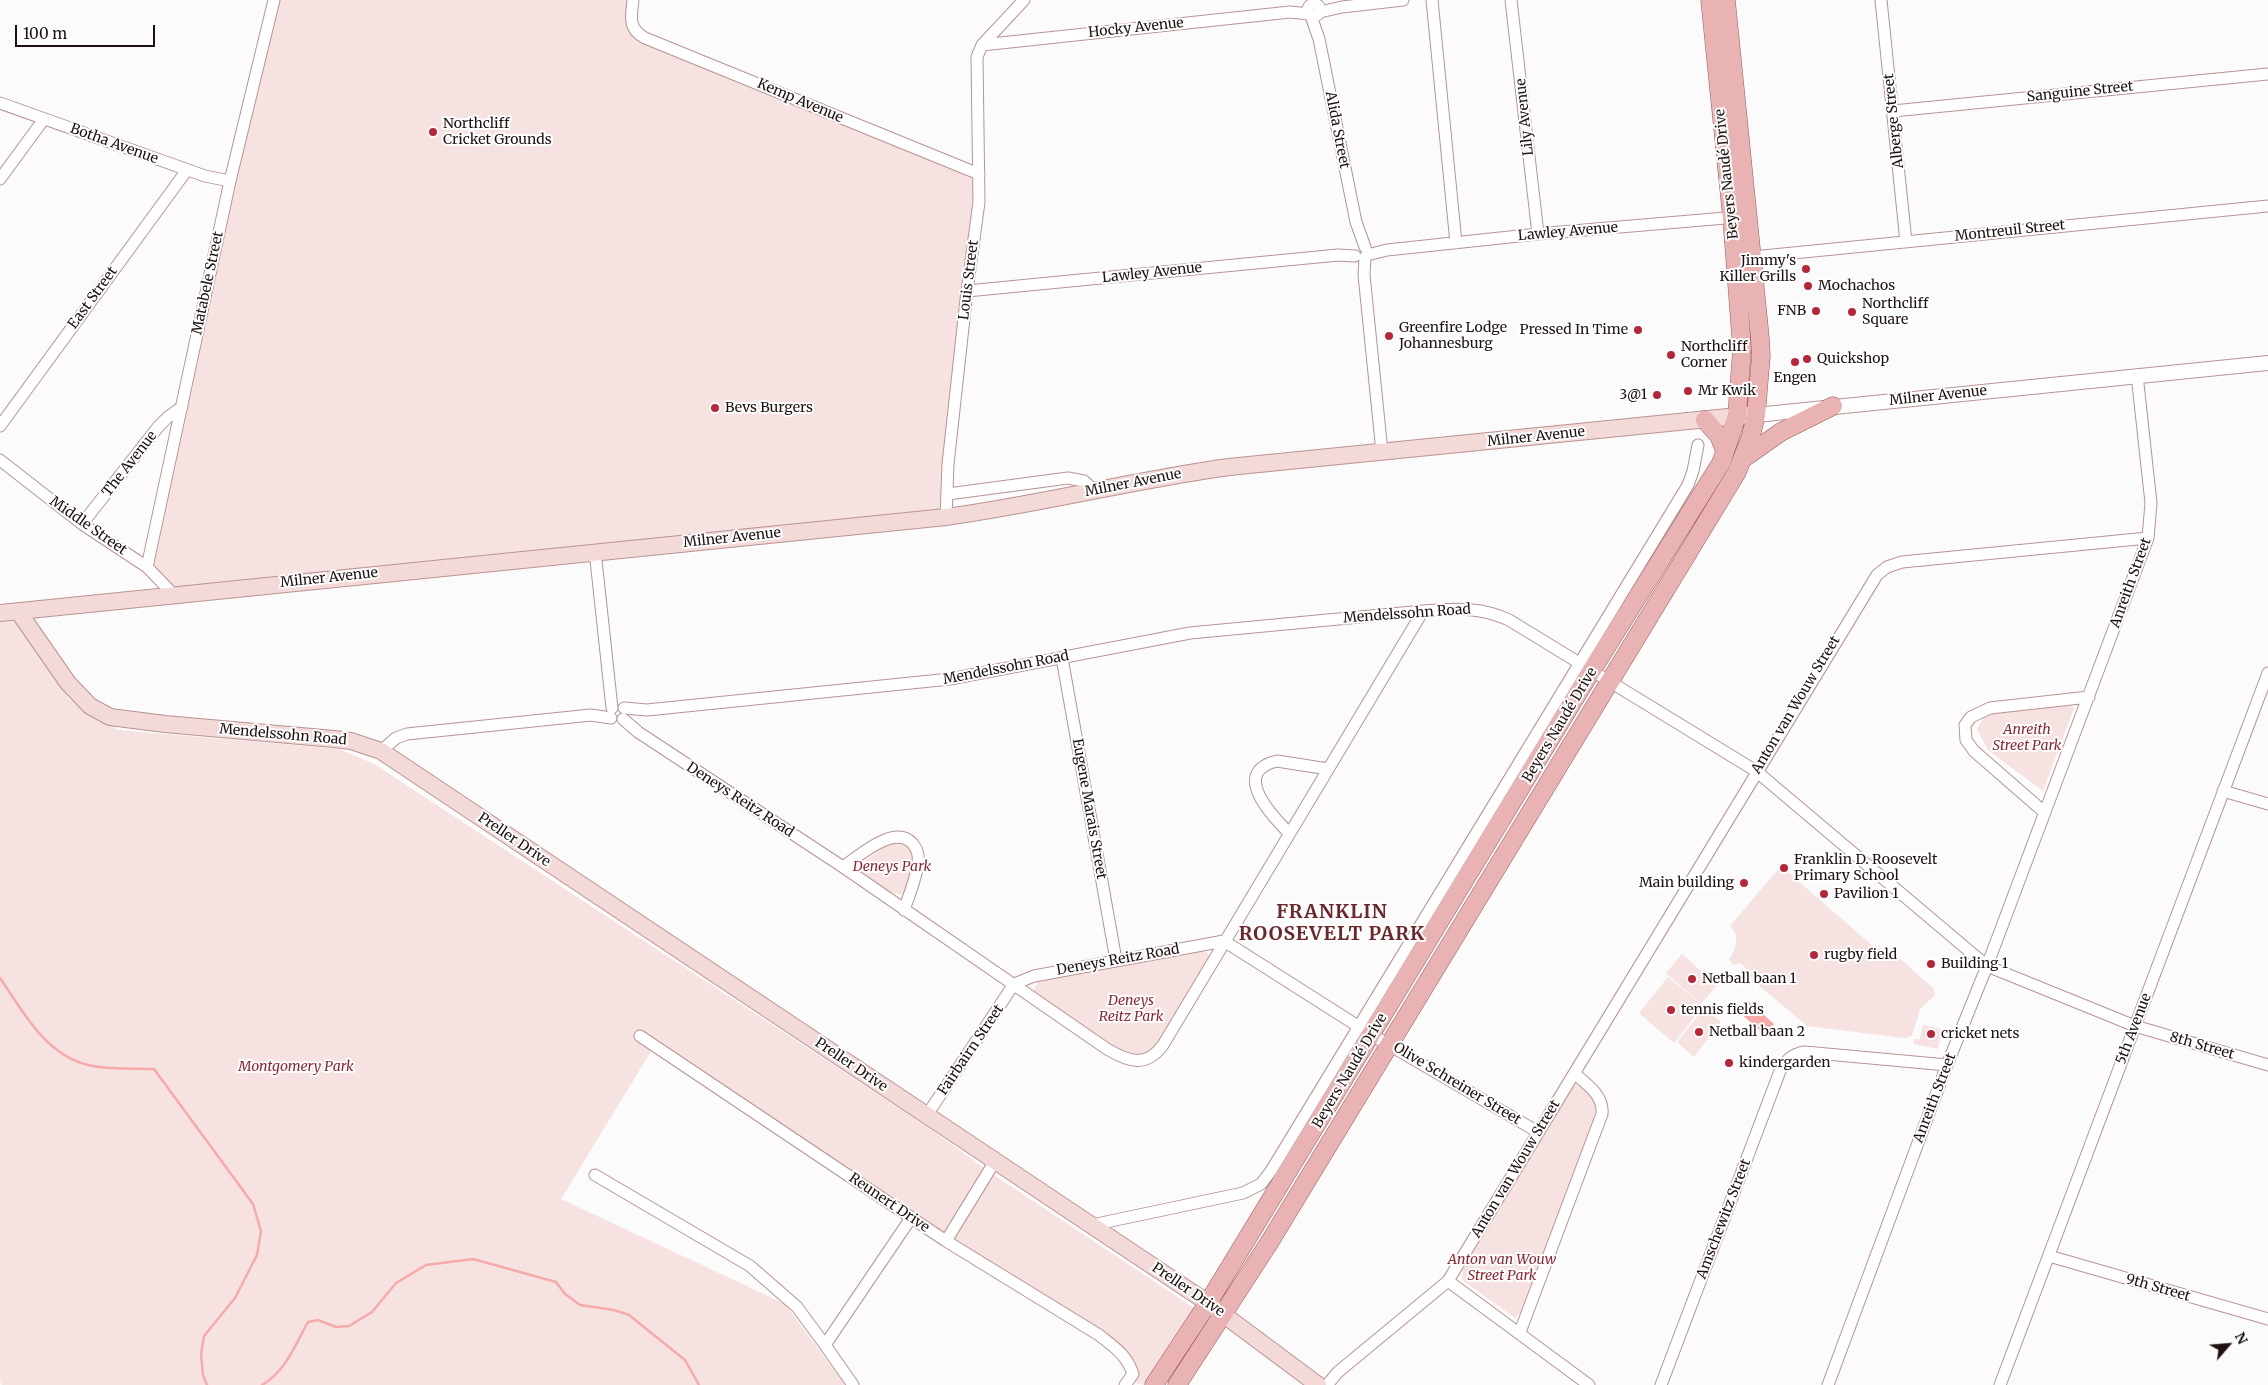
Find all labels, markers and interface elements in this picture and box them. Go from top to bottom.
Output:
scale bar [18,15,158,47]
street label: Hocky Avenue [1087,15,1185,41]
text: 100 m [23,24,67,43]
street label: Alberge Street [1881,73,1907,169]
street label: Kemp Avenue [754,75,846,127]
street label: Lily Avenue [1513,77,1537,157]
street label: Sanguine Street [2026,78,2134,106]
street label: Alida Street [1321,90,1353,170]
street label: Beyers Naudé Drive [1712,108,1742,240]
place label: Northcliff Cricket Grounds [443,116,552,148]
street label: Botha Avenue [68,120,160,168]
marker: Northcliff Cricket Grounds [427,126,439,138]
street label: Montreuil Street [1954,217,2066,245]
street label: Lawley Avenue [1517,219,1619,245]
street label: Matabele Street [189,230,227,336]
street label: Louis Street [956,239,982,321]
place label: Jimmy's Killer Grills [1720,253,1796,286]
street label: Lawley Avenue [1101,259,1203,287]
marker: Jimmy's Killer Grills [1800,263,1812,275]
street label: East Street [65,264,121,332]
place label: Mochachos [1818,278,1895,294]
marker: Mochachos [1802,280,1814,292]
place label: Northcliff Square [1862,296,1928,328]
place label: FNB [1777,303,1806,319]
marker: FNB [1810,305,1822,317]
marker: Northcliff Square [1846,306,1858,318]
place label: Greenfire Lodge Johannesburg [1399,320,1507,352]
place label: Pressed In Time [1520,322,1628,338]
marker: Pressed In Time [1632,324,1644,336]
marker: Greenfire Lodge Johannesburg [1383,330,1395,342]
place label: Northcliff Corner [1681,339,1747,372]
marker: Northcliff Corner [1665,349,1677,361]
place label: Quickshop [1817,351,1889,367]
marker: Quickshop [1801,353,1813,365]
marker: Engen [1789,356,1801,368]
place label: Engen [1774,370,1816,386]
place label: Mr Kwik [1698,383,1756,399]
street label: Milner Avenue [1888,383,1988,409]
marker: Mr Kwik [1682,385,1694,397]
place label: 3@1 [1619,387,1647,403]
marker: 3@1 [1651,389,1663,401]
place label: Bevs Burgers [725,400,813,416]
marker: Bevs Burgers [709,402,721,414]
street label: Milner Avenue [1486,424,1586,450]
street label: The Avenue [99,428,161,500]
street label: Milner Avenue [1083,465,1183,501]
street label: Middle Street [46,493,130,559]
street label: Milner Avenue [682,525,782,551]
street label: Anreith Street [2107,536,2155,630]
street label: Milner Avenue [279,565,379,591]
street label: Mendelssohn Road [1343,601,1471,627]
street label: Anton van Wouw Street [1748,633,1844,777]
street label: Mendelssohn Road [942,648,1070,688]
street label: Beyers Naudé Drive [1519,665,1601,785]
street label: Mendelssohn Road [219,721,347,749]
park label: Anreith Street Park [1993,722,2061,754]
street label: Eugene Marais Street [1068,737,1110,881]
street label: Deneys Reitz Road [683,759,797,841]
street label: Preller Drive [474,810,554,870]
place label: Franklin D. Roosevelt Primary School [1794,852,1937,884]
park label: Deneys Park [853,859,931,875]
marker: Franklin D. Roosevelt Primary School [1778,862,1790,874]
place label: Main building [1639,875,1734,891]
marker: Main building [1738,877,1750,889]
place label: Pavilion 1 [1834,886,1899,902]
marker: Pavilion 1 [1818,888,1830,900]
district label: FRANKLIN ROOSEVELT PARK [1237,902,1427,946]
street label: Deneys Reitz Road [1055,941,1181,979]
place label: rugby field [1824,947,1897,963]
marker: rugby field [1808,949,1820,961]
place label: Building 1 [1941,956,2008,972]
marker: Building 1 [1925,958,1937,970]
place label: Netball baan 1 [1702,971,1796,987]
marker: Netball baan 1 [1686,973,1698,985]
street label: 5th Avenue [2113,991,2155,1067]
park label: Deneys Reitz Park [1099,993,1163,1026]
street label: Fairbairn Street [934,1001,1008,1099]
place label: tennis fields [1681,1002,1764,1018]
marker: tennis fields [1665,1004,1677,1016]
street label: Beyers Naudé Drive [1309,1011,1391,1131]
place label: Netball baan 2 [1709,1024,1805,1040]
marker: Netball baan 2 [1693,1026,1705,1038]
place label: cricket nets [1941,1026,2019,1042]
marker: cricket nets [1925,1028,1937,1040]
street label: 8th Street [2168,1029,2236,1063]
street label: Preller Drive [811,1035,891,1095]
street label: Olive Schreiner Street [1390,1039,1524,1129]
street label: Anreith Street [1910,1051,1960,1145]
place label: kindergarden [1739,1055,1831,1071]
marker: kindergarden [1723,1057,1735,1069]
park label: Montgomery Park [238,1059,354,1075]
street label: Anton van Wouw Street [1468,1097,1564,1241]
street label: Amschewitz Street [1693,1157,1755,1281]
street label: Reunert Drive [845,1170,933,1236]
park label: Anton van Wouw Street Park [1448,1252,1556,1284]
street label: Preller Drive [1148,1260,1228,1320]
street label: 9th Street [2124,1271,2192,1305]
north arrow [2203,1320,2253,1370]
text: N [2231,1329,2252,1347]

